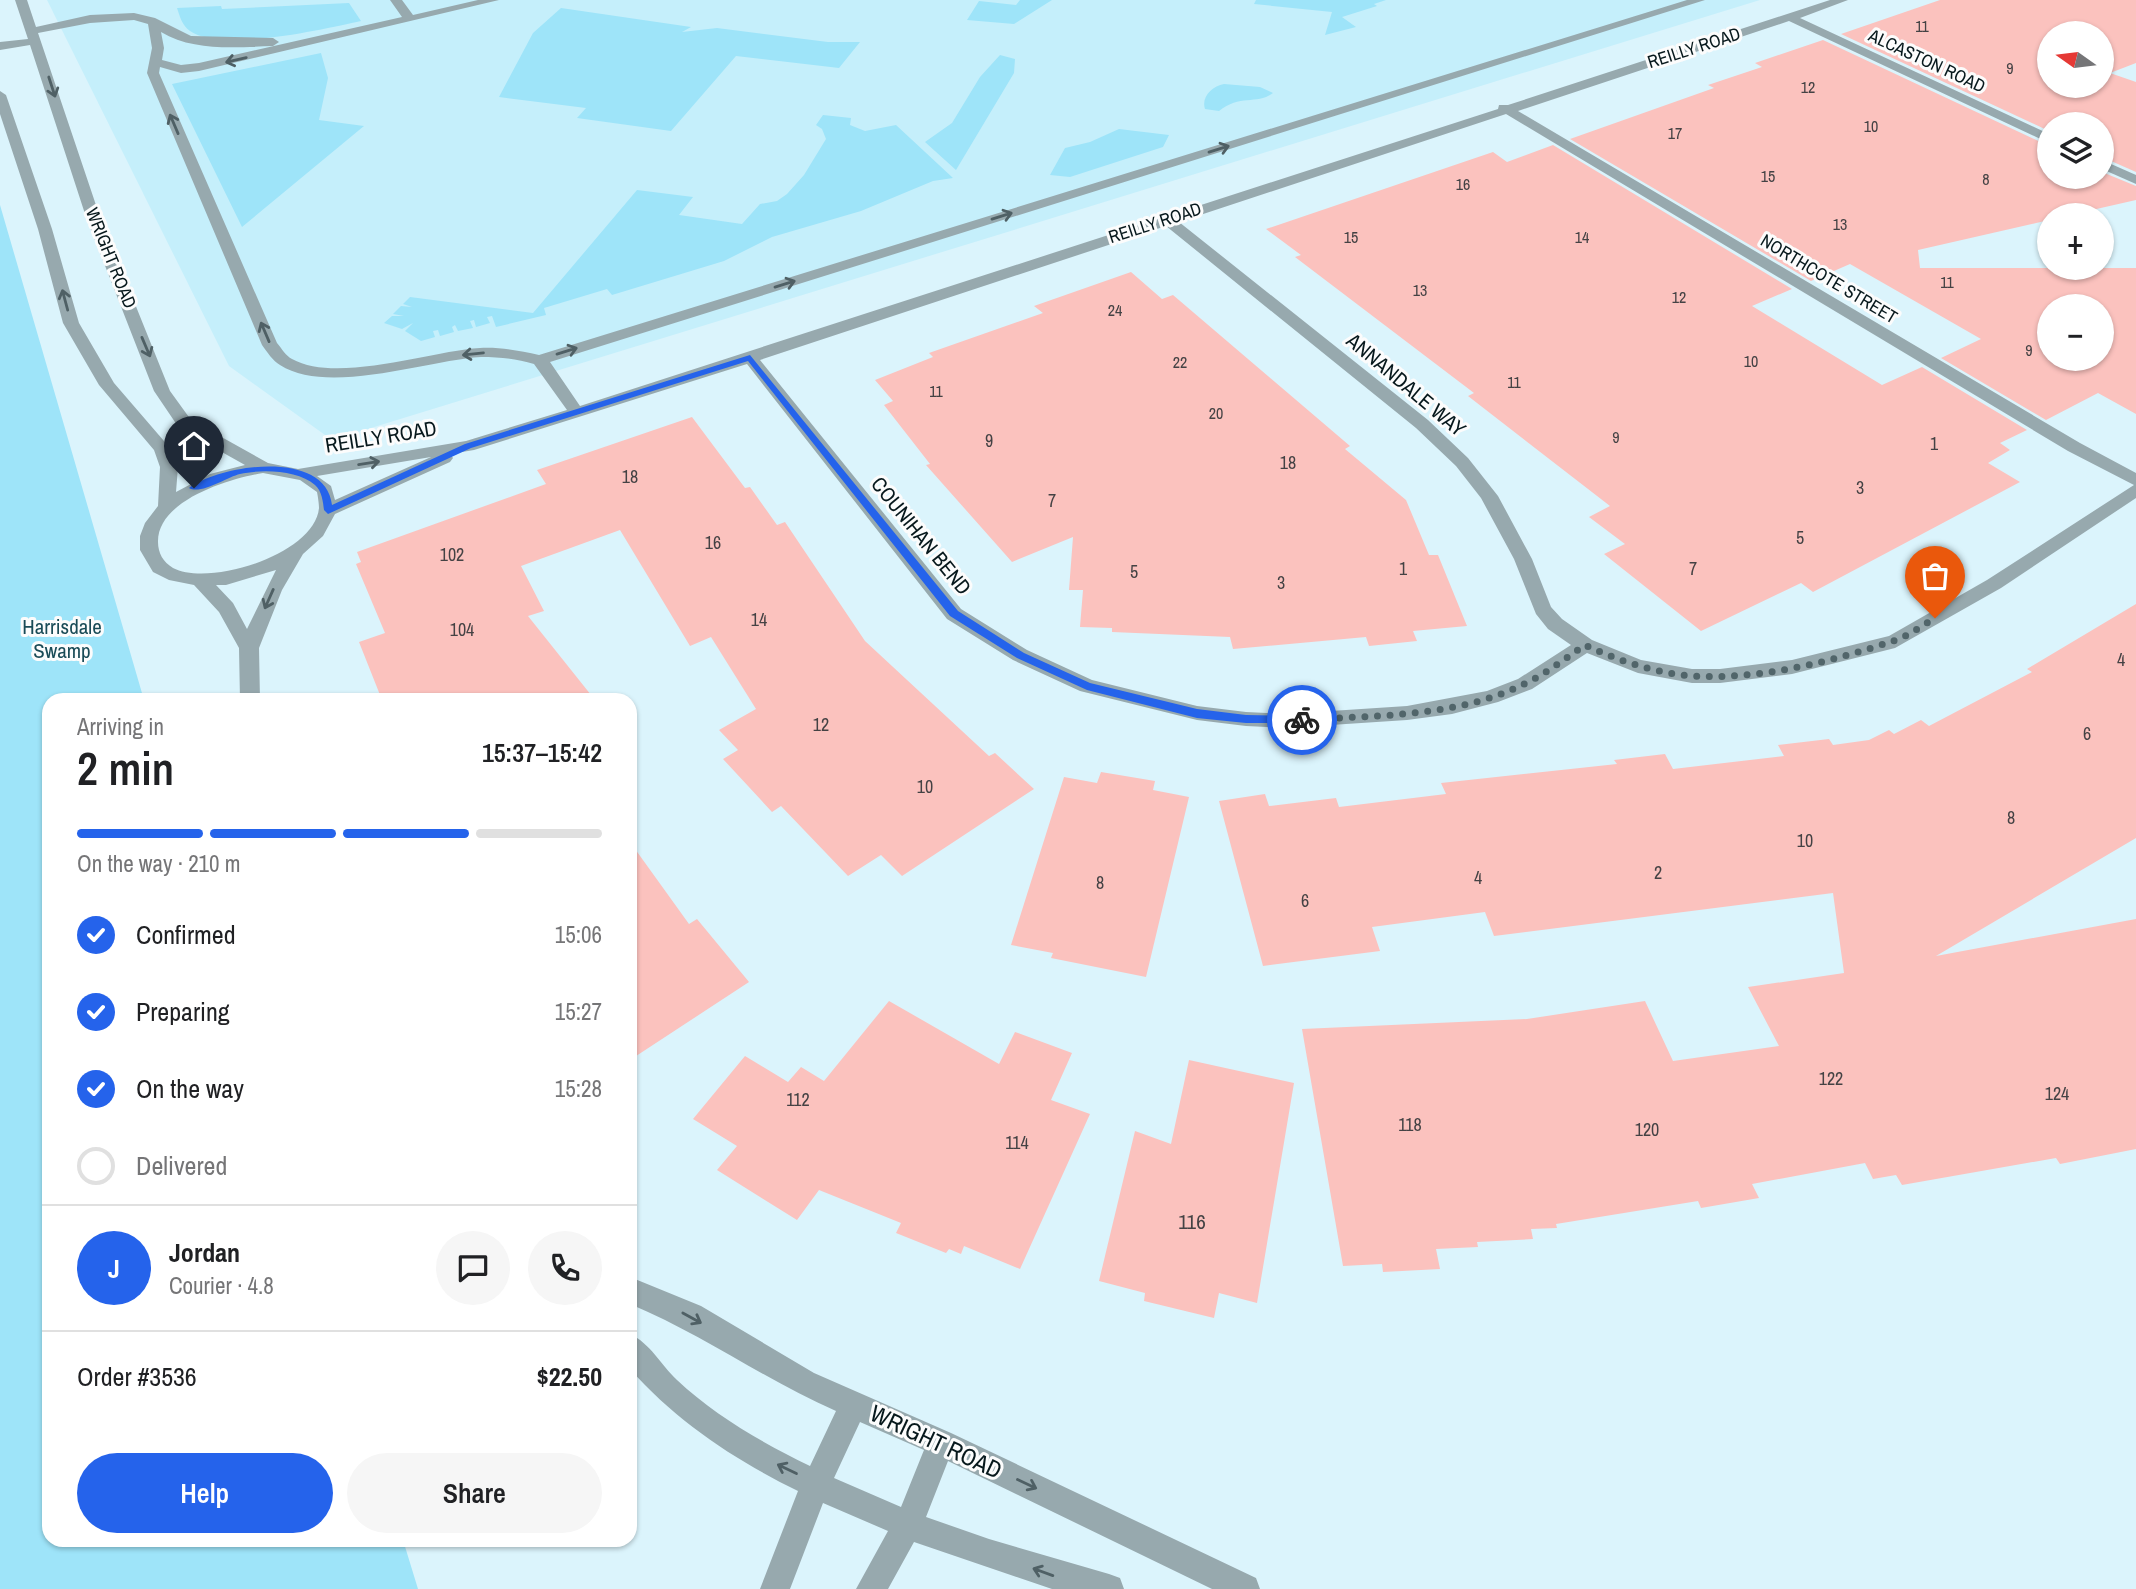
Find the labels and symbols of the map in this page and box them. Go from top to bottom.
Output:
house number: 11 [1915,15,1930,37]
street label: REILLY ROAD [1644,21,1744,74]
north arrow [2037,21,2114,98]
street label: ALCASTON ROAD [1864,22,1990,99]
one-way arrow [225,53,248,67]
house number: 9 [2006,57,2014,79]
one-way arrow [46,76,59,98]
house number: 12 [1801,76,1815,98]
one-way arrow [167,114,180,135]
house number: 10 [1864,115,1878,137]
house number: 17 [1668,122,1682,144]
one-way arrow [1208,142,1230,155]
house number: 15 [1761,165,1775,187]
house number: 8 [1982,168,1990,190]
house number: 16 [1456,173,1470,195]
street label: REILLY ROAD [1105,196,1205,249]
street label: WRIGHT ROAD [80,204,143,312]
one-way arrow [991,209,1013,222]
house number: 13 [1833,213,1847,235]
house number: 15 [1344,226,1358,248]
house number: 14 [1575,226,1589,248]
street label: NORTHCOTE STREET [1756,228,1902,329]
house number: 11 [1940,271,1955,293]
one-way arrow [773,276,795,289]
house number: 13 [1413,279,1427,301]
house number: 12 [1672,286,1686,308]
one-way arrow [57,289,70,311]
house number: 24 [1108,299,1122,321]
one-way arrow [258,322,271,344]
street label: ANNANDALE WAY [1340,325,1472,443]
one-way arrow [140,336,153,357]
house number: 9 [2025,339,2033,361]
one-way arrow [556,344,578,357]
one-way arrow [462,348,485,361]
house number: 10 [1744,350,1758,372]
house number: 22 [1173,351,1187,373]
house number: 11 [1507,371,1522,393]
house number: 11 [929,380,944,402]
house number: 20 [1209,402,1223,424]
street label: REILLY ROAD [323,413,439,460]
pin [164,416,224,488]
house number: 9 [1612,426,1620,448]
house number: 9 [985,428,993,453]
house number: 1 [1930,431,1939,456]
house number: 18 [1280,450,1296,475]
one-way arrow [357,456,380,469]
house number: 18 [622,464,638,489]
street label: COUNIHAN BEND [865,470,978,601]
house number: 3 [1856,475,1864,500]
house number: 7 [1048,488,1056,513]
house number: 5 [1796,525,1804,550]
house number: 16 [705,530,721,555]
house number: 102 [440,542,464,567]
pin [1905,546,1965,618]
house number: 1 [1399,556,1408,581]
house number: 7 [1689,556,1697,581]
house number: 5 [1130,559,1138,584]
house number: 3 [1277,570,1285,595]
one-way arrow [262,588,275,610]
house number: 14 [751,607,767,632]
park label: Harrisdale Swamp [22,612,102,665]
house number: 104 [450,617,474,642]
house number: 4 [2117,647,2125,672]
courier [1267,685,1337,755]
house number: 12 [813,712,829,737]
house number: 6 [2083,721,2091,746]
house number: 10 [917,774,933,799]
house number: 8 [2007,805,2015,830]
house number: 10 [1797,828,1813,853]
house number: 2 [1654,860,1662,885]
house number: 4 [1474,865,1482,890]
house number: 8 [1096,870,1104,895]
house number: 6 [1301,888,1309,913]
house number: 122 [1819,1066,1843,1091]
house number: 124 [2045,1081,2069,1106]
house number: 112 [786,1087,810,1112]
house number: 118 [1398,1112,1422,1137]
house number: 120 [1635,1117,1659,1142]
house number: 114 [1005,1130,1029,1155]
house number: 116 [1178,1207,1206,1236]
one-way arrow [682,1311,702,1325]
street label: WRIGHT ROAD [865,1397,1007,1486]
one-way arrow [777,1462,798,1476]
one-way arrow [1016,1478,1037,1491]
one-way arrow [1033,1565,1055,1577]

